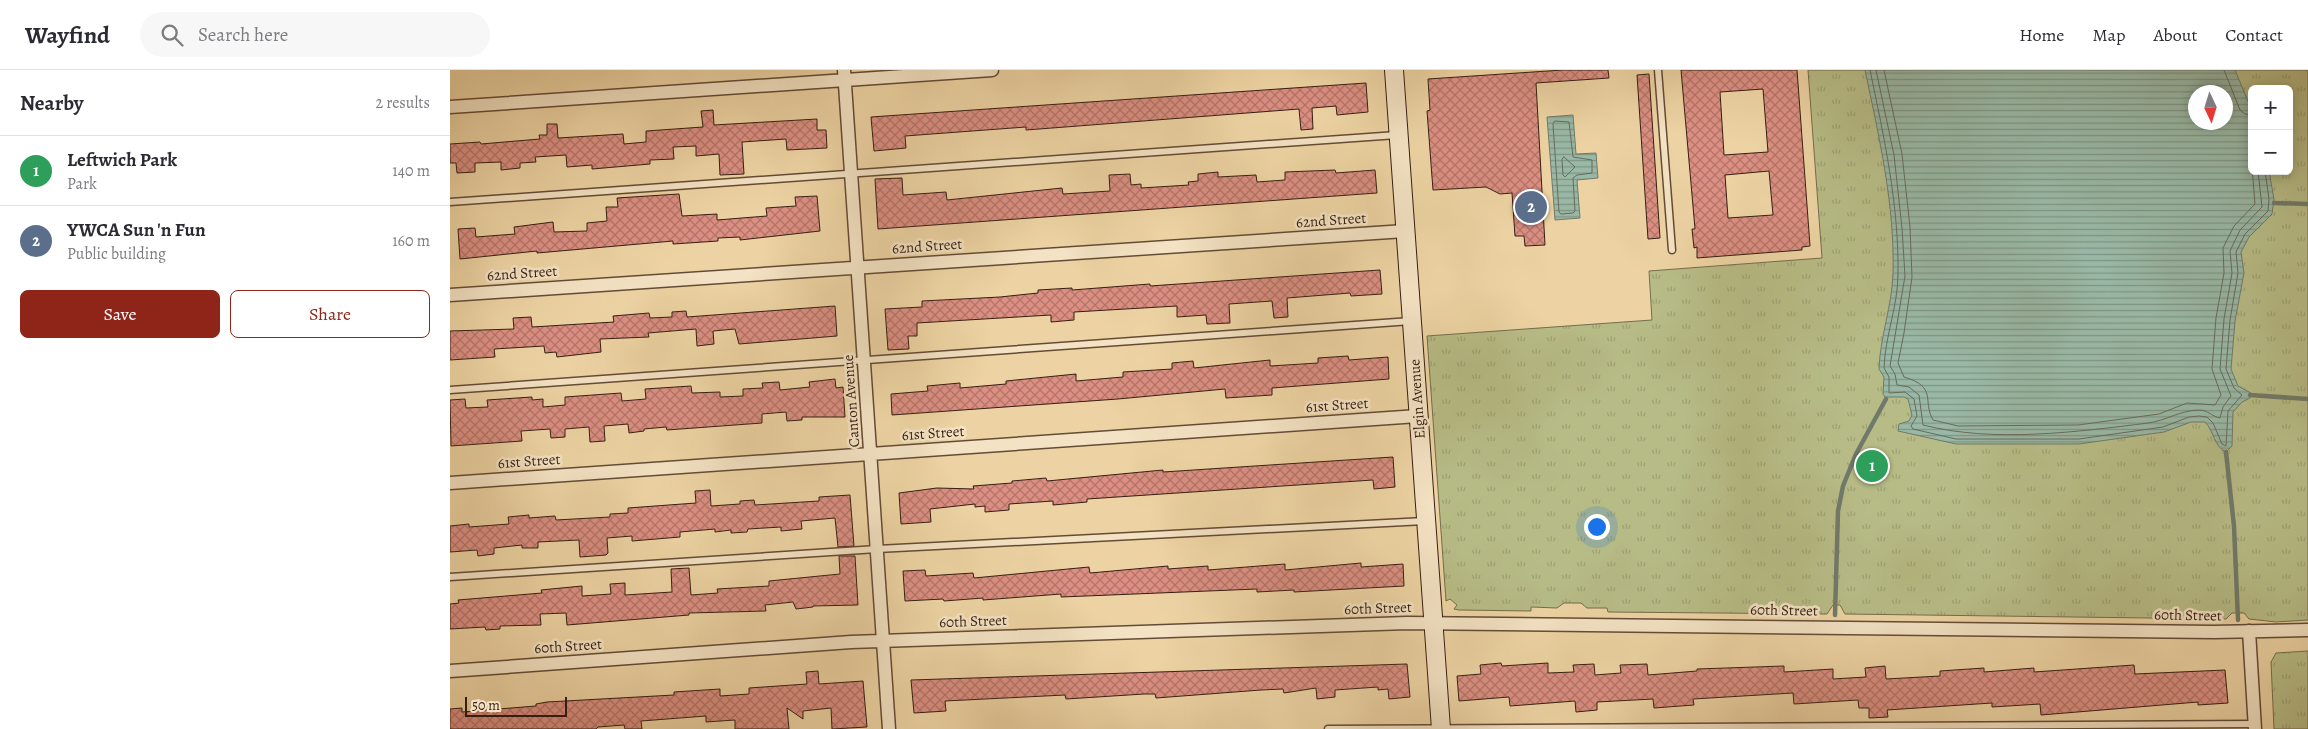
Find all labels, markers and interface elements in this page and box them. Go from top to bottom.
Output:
search box [140,12,490,57]
text: Wayfind [25,19,110,51]
icon: search [158,21,186,49]
text: Search here [198,22,288,48]
text: Home [2019,23,2064,47]
text: Map [2092,23,2125,47]
text: About [2153,23,2197,47]
text: Contact [2225,23,2283,47]
north arrow [2188,85,2233,130]
map controls [2248,85,2293,175]
button: + [2248,85,2293,130]
text: Nearby [20,89,83,117]
text: 2 results [375,92,430,114]
button: − [2248,130,2293,175]
text: Leftwich Park [67,147,177,173]
text: 1 [33,160,39,182]
text: 140 m [392,160,430,182]
text: Park [67,173,97,195]
pin: 2 [1515,188,1547,226]
street label: 62nd Street [1295,208,1367,232]
text: YWCA Sun 'n Fun [67,217,206,243]
text: 2 [32,230,40,252]
text: 160 m [392,230,430,252]
street label: 62nd Street [891,234,963,258]
text: Public building [67,243,166,265]
street label: 62nd Street [486,261,558,285]
button: Save [20,290,220,338]
button: Share [230,290,430,338]
street label: Canton Avenue [838,354,864,448]
street label: Elgin Avenue [1404,358,1430,440]
street label: 61st Street [1305,393,1369,417]
street label: 61st Street [901,421,965,445]
pin: 1 [1856,447,1888,485]
street label: 61st Street [497,449,561,473]
your location [1584,514,1610,540]
street label: 60th Street [1344,597,1412,619]
street label: 60th Street [1750,599,1818,621]
street label: 60th Street [2154,604,2222,626]
street label: 60th Street [939,610,1007,632]
street label: 60th Street [534,634,603,658]
scale bar [465,694,568,717]
text: 50 m [472,696,500,715]

